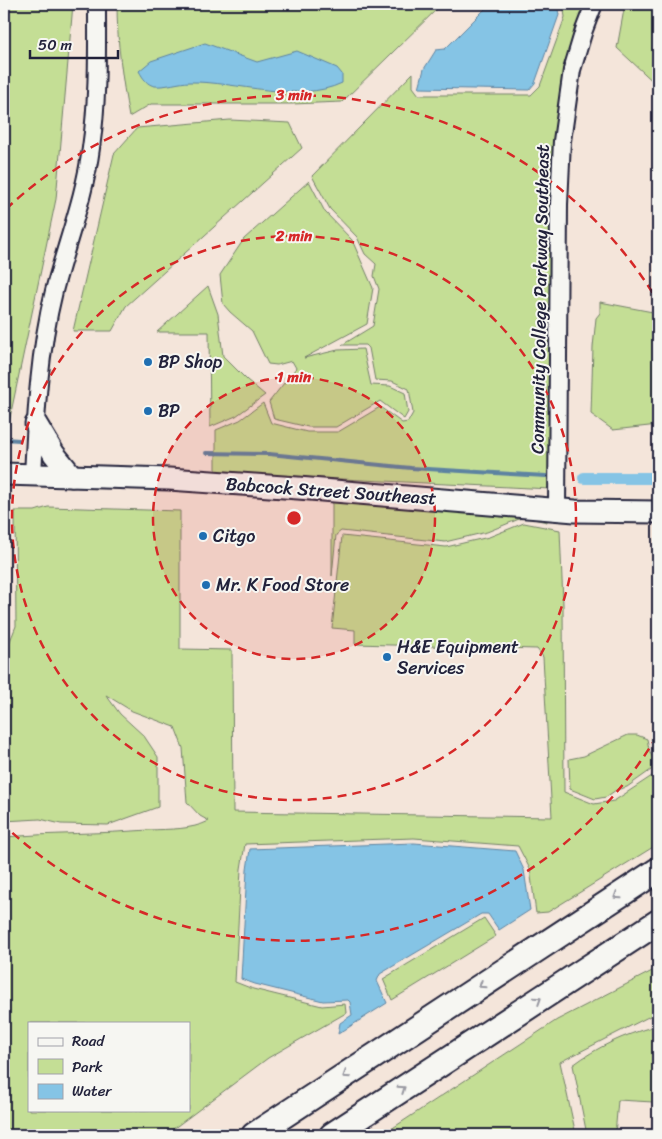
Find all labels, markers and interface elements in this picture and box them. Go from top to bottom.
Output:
scale bar [30,28,118,60]
text: 50 m [38,32,73,58]
text: 3 min [275,82,313,108]
street label: Community College Parkway Southeast [521,144,559,454]
text: 2 min [275,223,313,249]
place label: BP Shop [158,346,223,378]
marker: BP Shop [142,356,154,368]
text: 1 min [277,364,312,390]
place label: BP [158,395,180,427]
marker: BP [142,405,154,417]
street label: Babcock Street Southeast [225,468,437,514]
centre of rings [285,509,303,527]
place label: Citgo [213,520,255,552]
marker: Citgo [197,530,209,542]
place label: Mr. K Food Store [216,569,349,601]
marker: Mr. K Food Store [200,579,212,591]
place label: H&E Equipment Services [397,631,519,684]
marker: H&E Equipment Services [381,651,393,663]
one-way arrow [614,890,623,899]
one-way arrow [478,979,487,989]
one-way arrow [532,997,542,1006]
legend [28,1022,190,1112]
text: Road [72,1028,105,1054]
text: Park [72,1054,103,1080]
one-way arrow [342,1068,351,1078]
text: Water [72,1078,112,1104]
one-way arrow [396,1086,406,1095]

